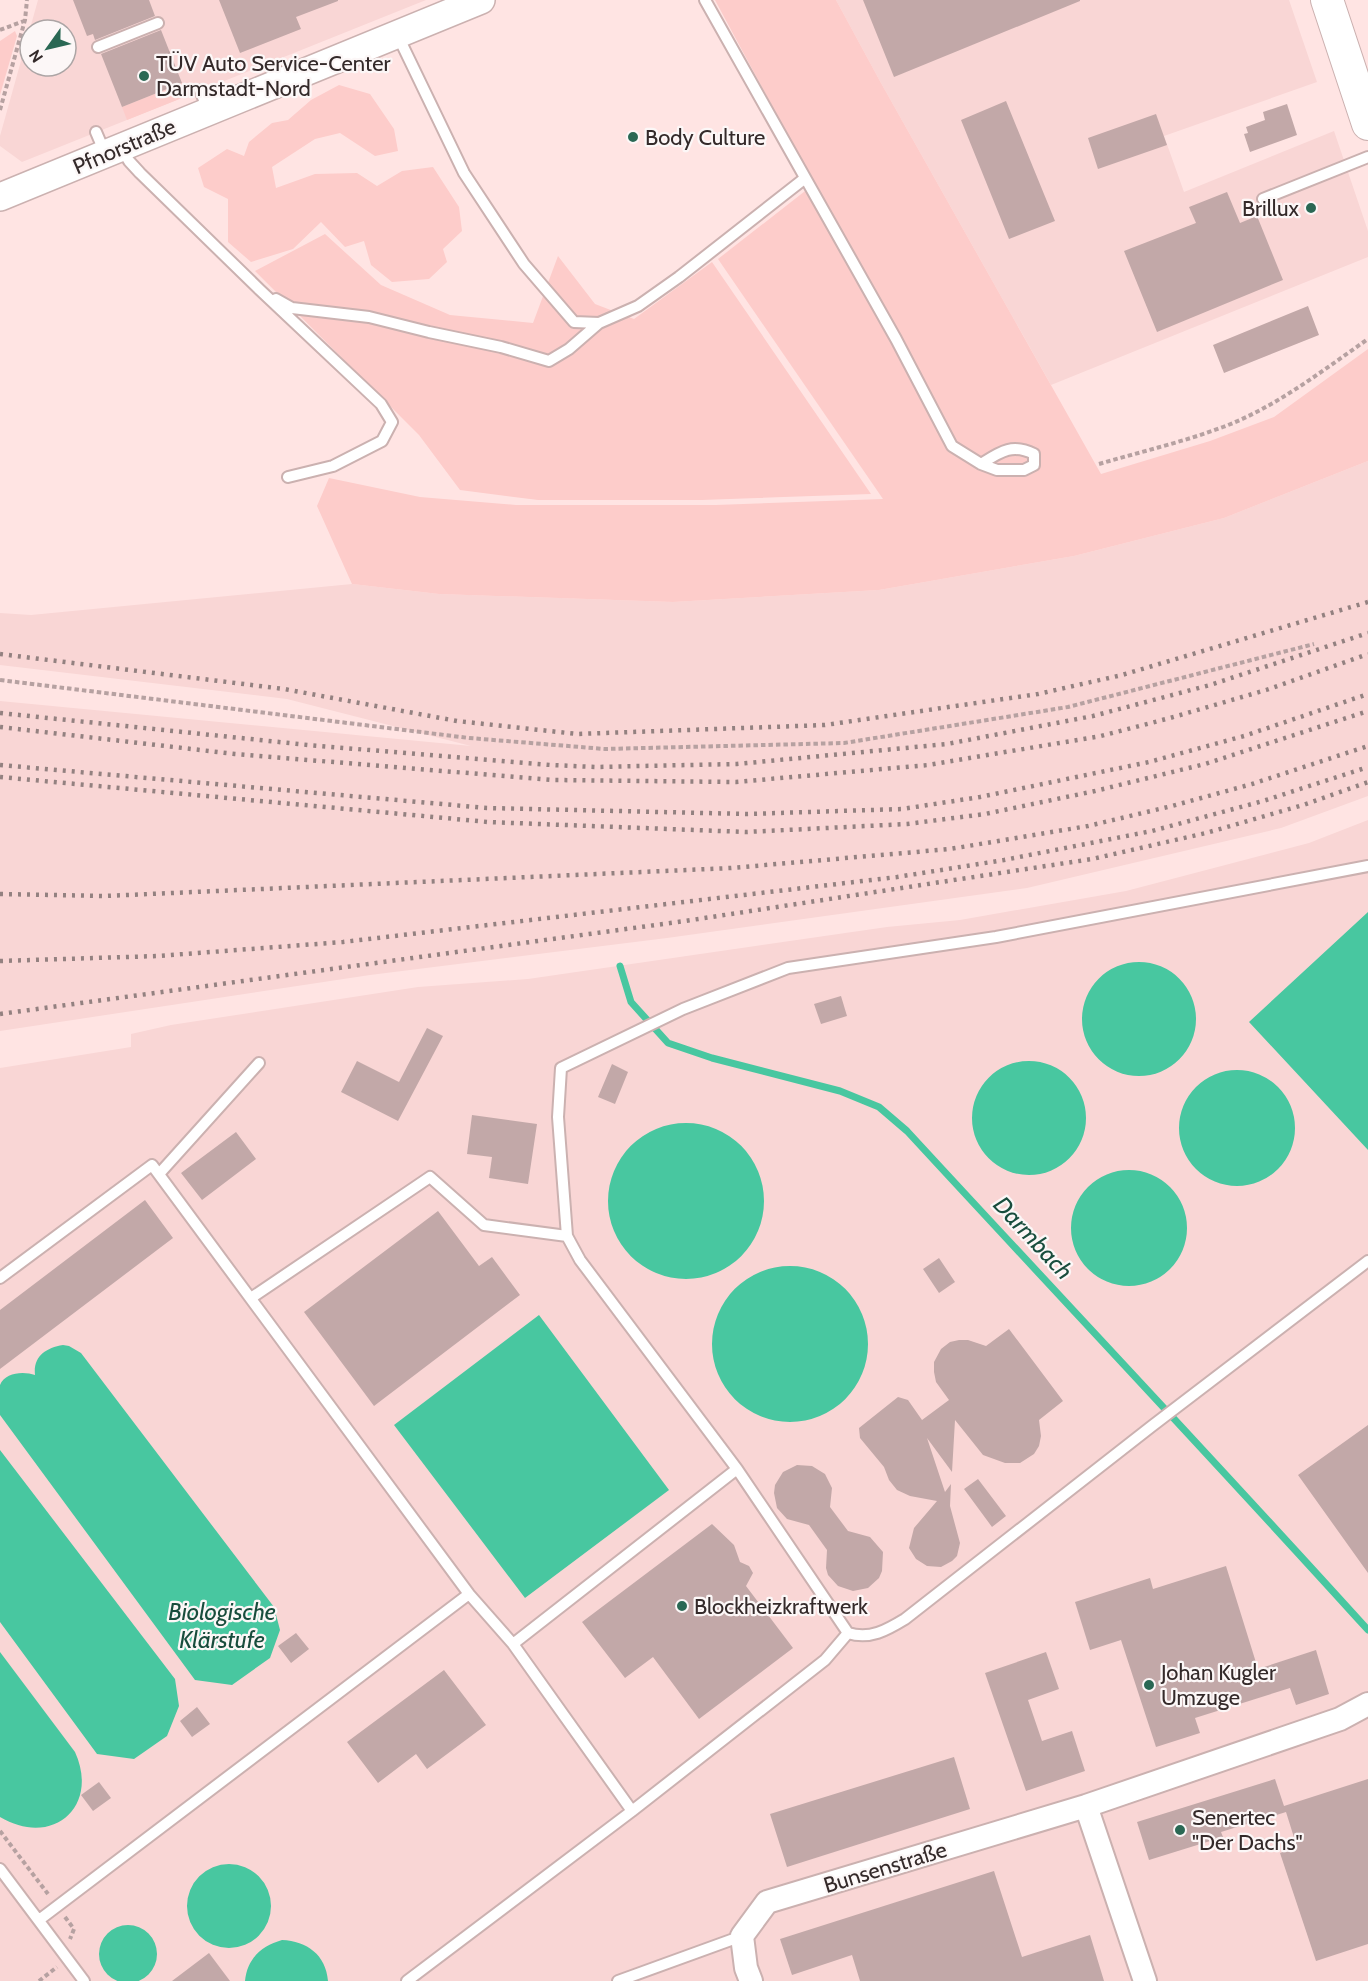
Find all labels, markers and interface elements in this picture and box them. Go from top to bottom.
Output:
north arrow [18,18,78,78]
text: N [25,46,47,66]
place label: TÜV Auto Service-Center Darmstadt-Nord [156,50,390,102]
marker: TÜV Auto Service-Center Darmstadt-Nord [137,69,151,83]
street label: Pfnorstraße [69,113,180,180]
place label: Body Culture [645,124,765,151]
marker: Body Culture [626,130,640,144]
place label: Brillux [1242,195,1300,222]
marker: Brillux [1304,201,1318,215]
water label: Darmbach [988,1190,1079,1285]
place label: Blockheizkraftwerk [694,1593,868,1620]
water label: Biologische Klärstufe [168,1597,276,1654]
marker: Blockheizkraftwerk [675,1599,689,1613]
place label: Johan Kugler Umzuge [1160,1659,1276,1711]
marker: Johan Kugler Umzuge [1142,1678,1156,1692]
place label: Senertec "Der Dachs" [1192,1804,1303,1856]
marker: Senertec "Der Dachs" [1173,1823,1187,1837]
street label: Bunsenstraße [820,1836,950,1899]

